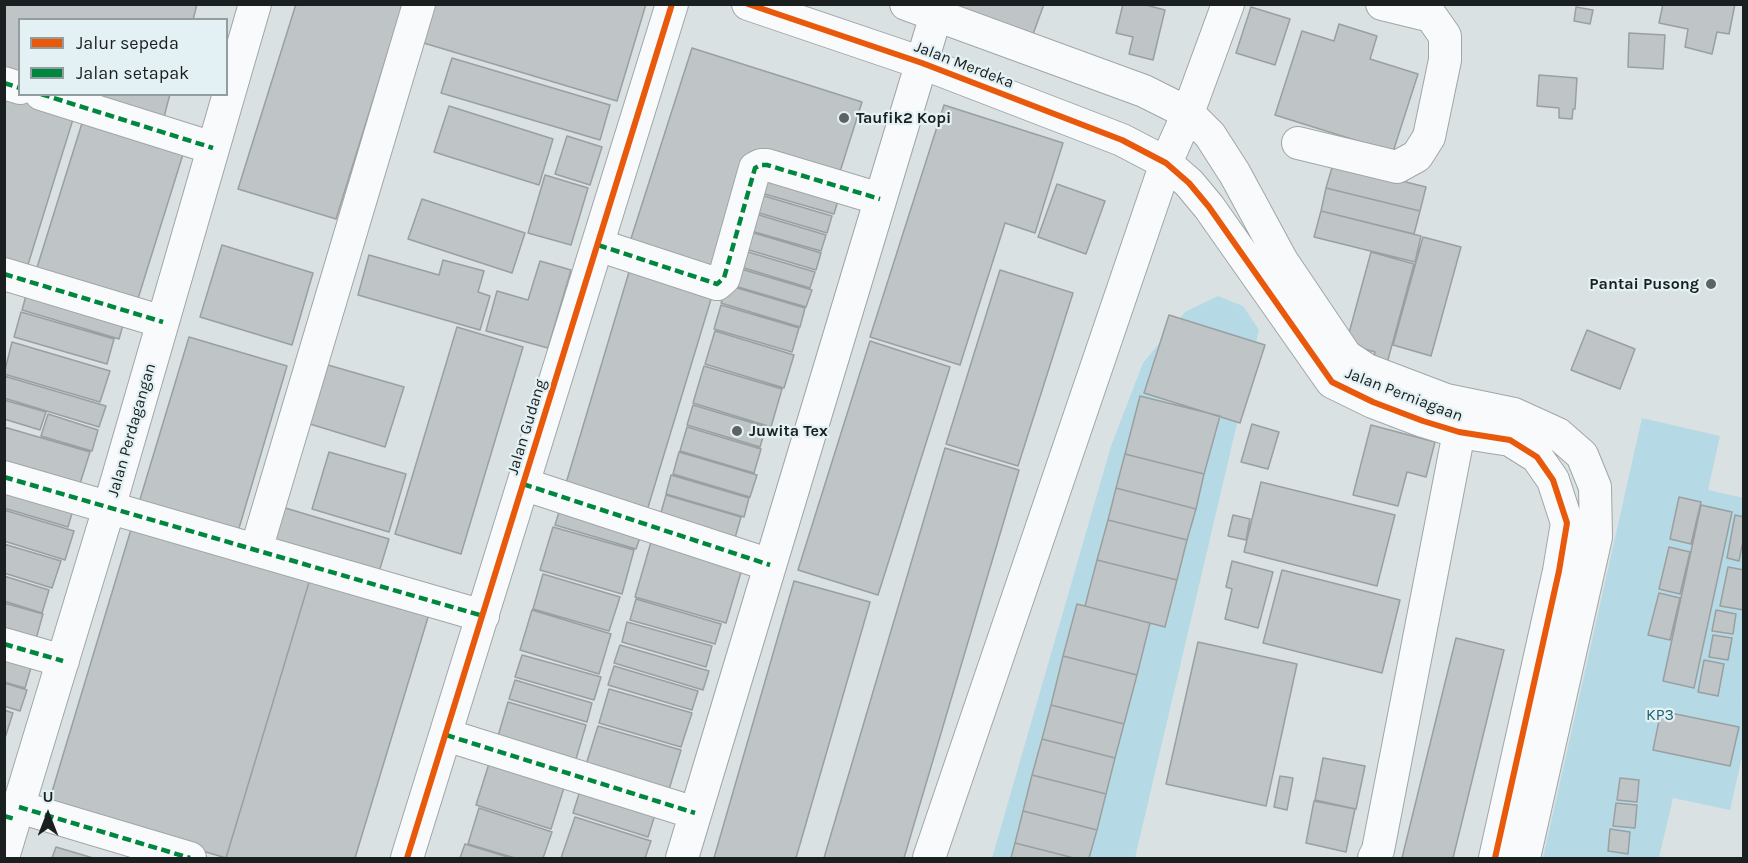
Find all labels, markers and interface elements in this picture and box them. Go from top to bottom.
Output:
legend [18,18,228,96]
text: Jalur sepeda [76,32,179,54]
street label: Jalan Merdeka [912,37,1016,93]
text: Jalan setapak [76,62,189,84]
place label: Taufik2 Kopi [856,108,951,128]
marker: Taufik2 Kopi [837,111,851,125]
place label: Pantai Pusong [1589,274,1699,294]
marker: Pantai Pusong [1704,277,1718,291]
street label: Jalan Perdagangan [104,361,160,499]
street label: Jalan Perniagaan [1342,364,1466,426]
street label: Jalan Gudang [503,377,551,477]
place label: Juwita Tex [749,421,828,441]
marker: Juwita Tex [730,424,744,438]
park label: KP3 [1646,705,1674,725]
north arrow [18,785,78,845]
text: U [42,787,54,806]

